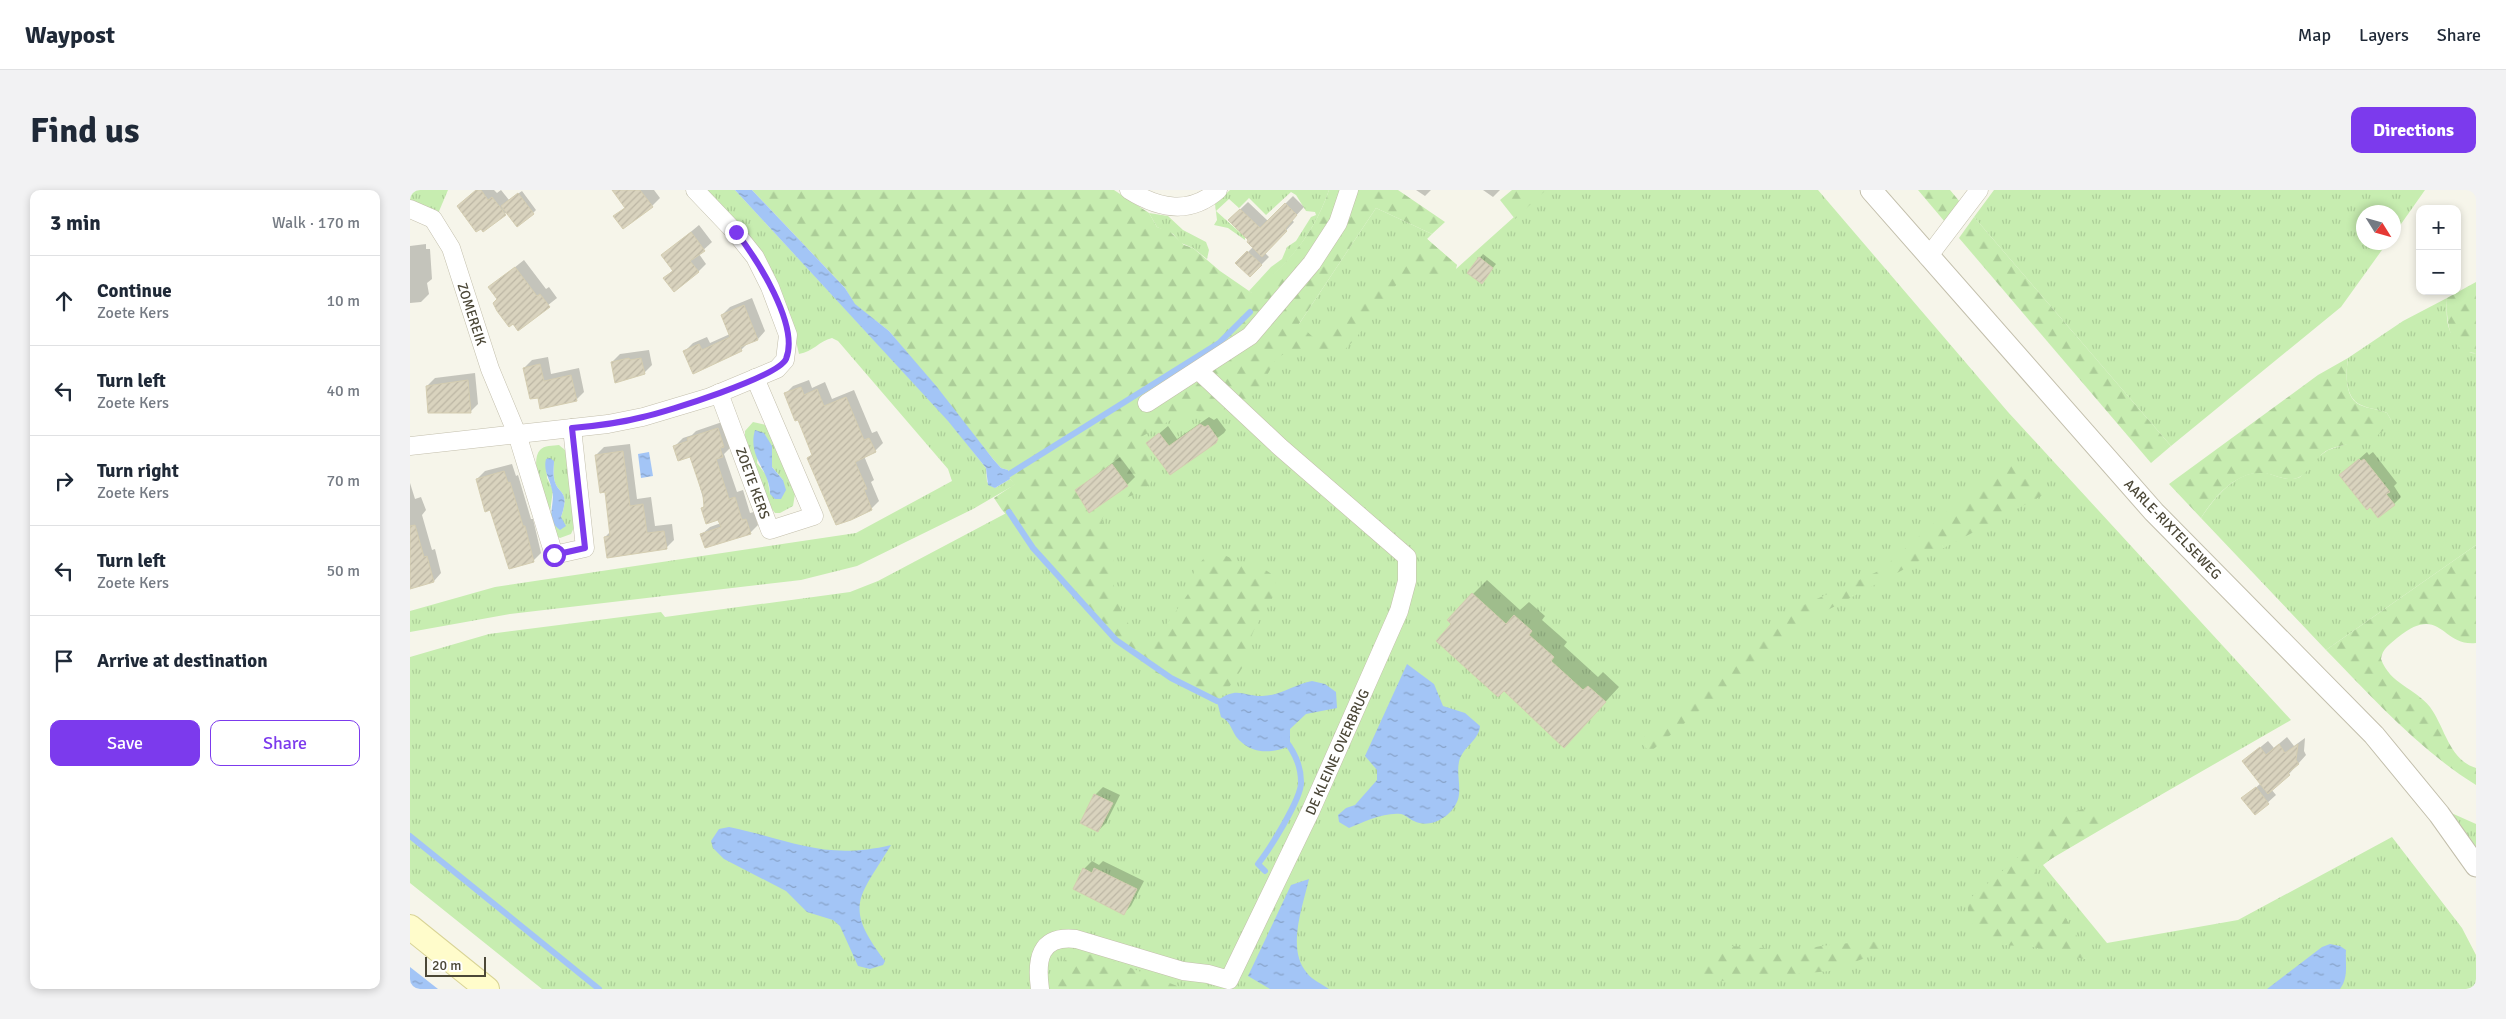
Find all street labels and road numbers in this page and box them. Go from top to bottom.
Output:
street label: ZOMEREIK [453,281,490,348]
street label: ZOETE KERS [732,445,773,522]
street label: AARLE-RIXTELSEWEG [2120,476,2225,583]
street label: DE KLEINE OVERBRUG [1302,686,1373,818]

